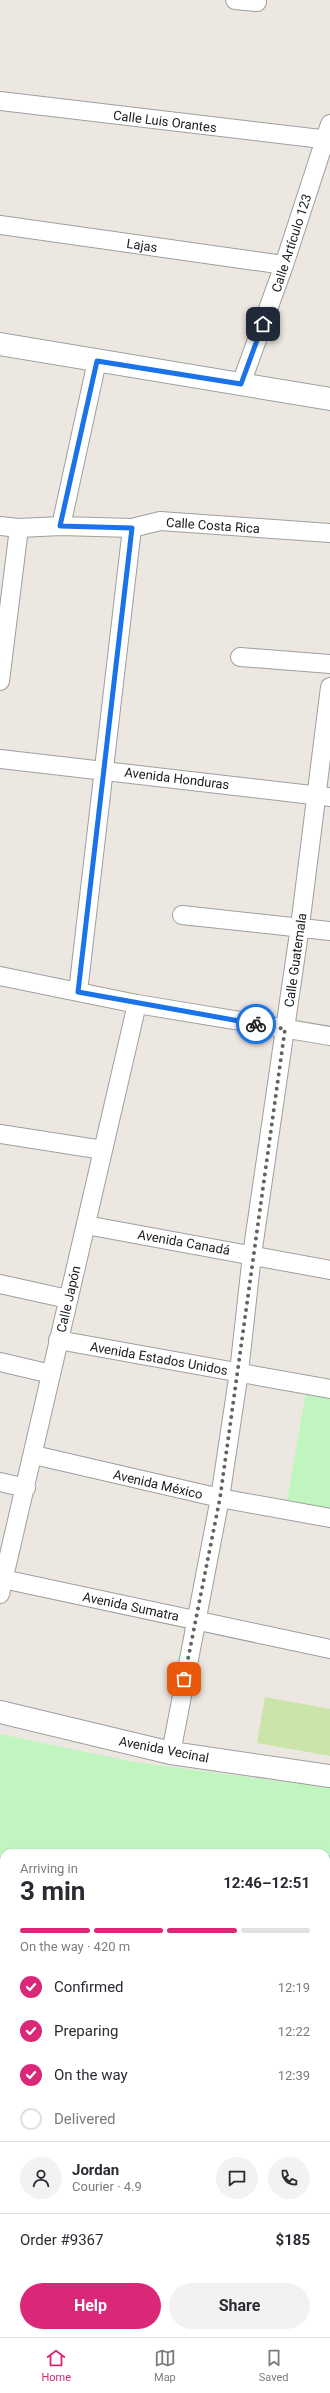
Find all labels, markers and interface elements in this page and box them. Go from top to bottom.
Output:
street label: Calle Luis Orantes [112,108,218,135]
street label: Calle Artículo 123 [269,192,314,294]
street label: Lajas [126,236,159,255]
pin [246,307,280,341]
icon: home [252,313,274,335]
street label: Calle Costa Rica [165,515,260,536]
street label: Avenida Honduras [124,765,231,792]
street label: Calle Guatemala [281,912,310,1008]
courier [236,1004,276,1044]
icon: bike [245,1013,267,1035]
street label: Avenida Canadá [137,1227,231,1258]
street label: Calle Japón [54,1264,83,1334]
street label: Avenida Estados Unidos [89,1339,229,1378]
street label: Avenida México [112,1467,204,1502]
street label: Avenida Sumatra [81,1589,180,1624]
pin [167,1662,201,1696]
icon: bag [173,1668,195,1690]
street label: Avenida Vecinal [118,1733,210,1766]
text: Arriving in [20,1861,78,1876]
text: 12:46–12:51 [223,1874,310,1892]
text: 3 min [20,1876,85,1906]
text: On the way · 420 m [20,1939,130,1954]
icon: check [20,1976,42,1998]
text: Confirmed [54,1978,124,1996]
text: 12:19 [278,1980,310,1995]
icon: check [20,2020,42,2042]
text: Preparing [54,2022,118,2040]
text: 12:22 [278,2024,310,2039]
icon: check [20,2064,42,2086]
text: On the way [54,2066,128,2084]
text: 12:39 [278,2068,310,2083]
text: Delivered [54,2110,116,2128]
button: person [20,2157,62,2199]
button: chat [216,2157,258,2199]
button: phone [268,2157,310,2199]
text: Jordan [72,2161,119,2179]
text: Courier · 4.9 [72,2179,142,2194]
text: Order #9367 [20,2231,103,2249]
text: $185 [276,2231,310,2249]
button: Help [20,2283,161,2329]
button: Share [169,2283,310,2329]
tab: Home [41,2347,71,2384]
tab: Map [154,2347,176,2384]
tab: Saved [259,2347,289,2384]

